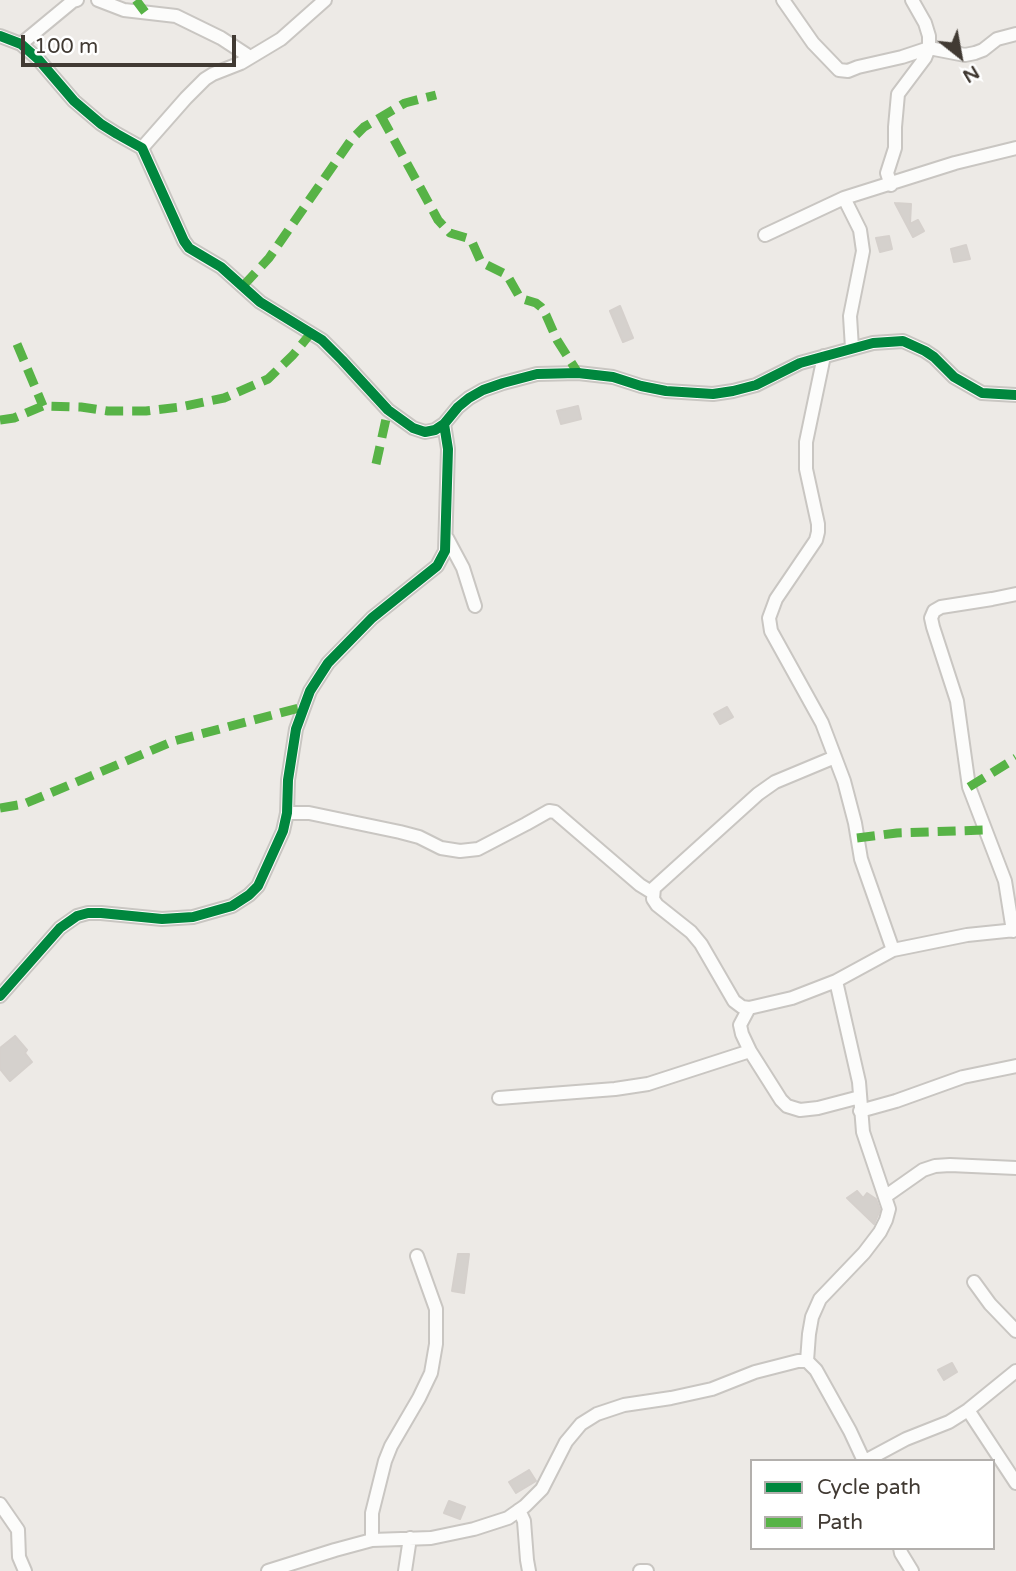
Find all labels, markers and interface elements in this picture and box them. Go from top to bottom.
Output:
scale bar [24,21,240,65]
north arrow [925,21,995,91]
text: 100 m [34,34,98,59]
text: N [959,61,983,87]
legend [750,1459,995,1550]
text: Cycle path [817,1475,921,1500]
text: Path [817,1510,863,1535]

